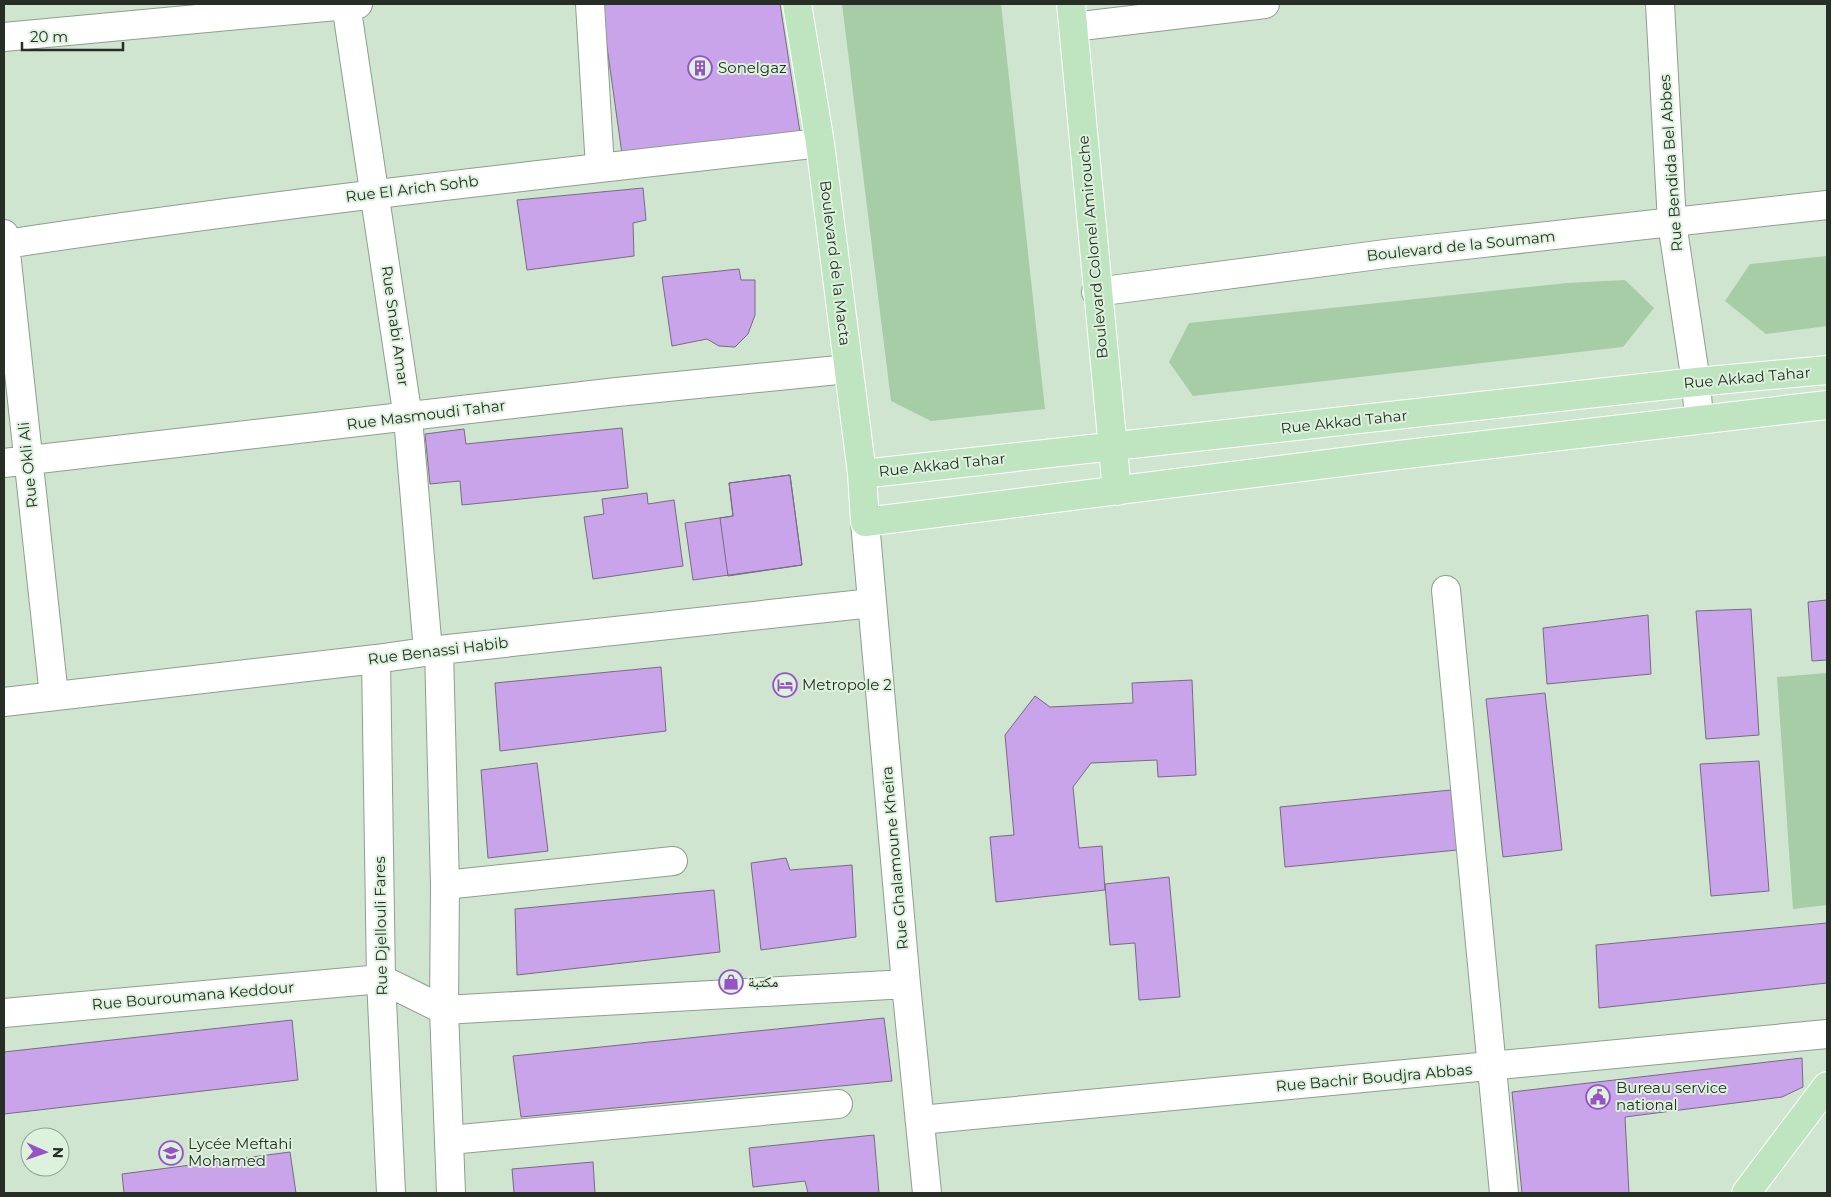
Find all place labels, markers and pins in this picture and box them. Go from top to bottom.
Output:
building icon: Sonelgaz [687,55,713,81]
place label: Sonelgaz [718,58,787,77]
hotel icon: Metropole 2 [772,672,798,698]
place label: Metropole 2 [802,675,892,694]
shop icon: مكتبة [718,969,744,995]
place label: مكتبة [748,972,778,991]
place label: Bureau service national [1616,1078,1727,1114]
public building icon: Bureau service national [1585,1084,1611,1110]
place label: Lycée Meftahi Mohamed [188,1134,292,1170]
school or university icon: Lycée Meftahi Mohamed [158,1140,184,1166]

